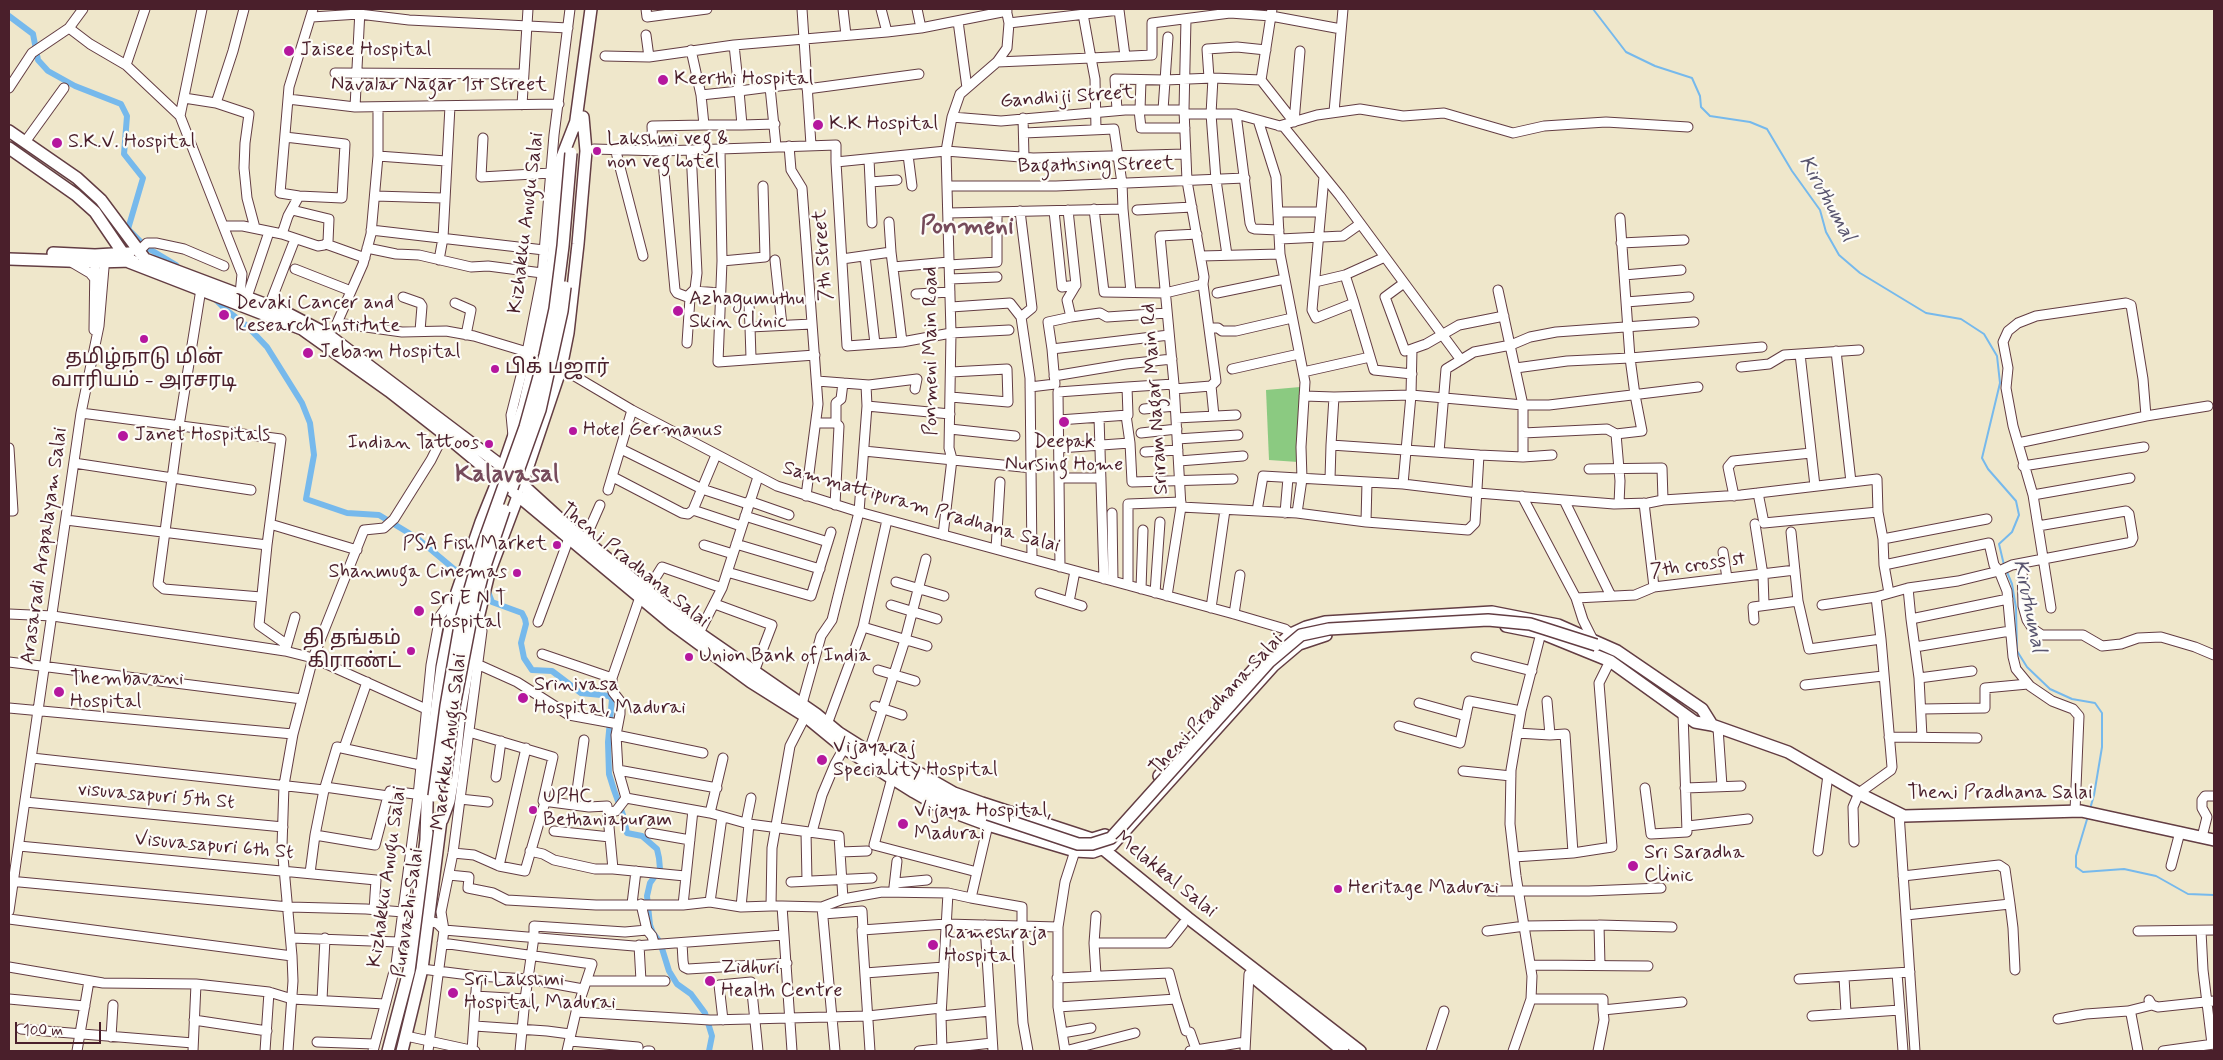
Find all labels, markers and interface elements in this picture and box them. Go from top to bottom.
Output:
place label: Jaisee Hospital [300,39,431,63]
marker: Jaisee Hospital [282,44,296,58]
place label: Keerthi Hospital [674,68,813,92]
marker: Keerthi Hospital [656,73,670,87]
street label: Navalar Nagar 1st Street [331,74,547,98]
street label: Gandhiji Street [999,81,1135,115]
place label: K.K Hospital [829,113,938,137]
marker: K.K Hospital [811,118,825,132]
place label: Lakshmi veg & non veg hotel [607,128,728,175]
place label: S.K.V. Hospital [68,131,195,155]
street label: Kizhakku Anugu Salai [504,131,550,315]
marker: S.K.V. Hospital [50,136,64,150]
marker: Lakshmi veg & non veg hotel [591,145,603,157]
water label: Kiruthumal [1792,152,1860,246]
street label: Bagathsing Street [1018,153,1174,179]
street label: 7th Street [809,208,839,302]
district label: Ponmeni [920,213,1014,243]
street label: Ponmeni Main Road [920,266,944,436]
place label: Azhagumuthu Skin Clinic [689,288,804,335]
place label: Devaki Cancer and Research Institute [235,292,400,339]
street label: Sriram Nagar Main Rd [1137,302,1175,496]
marker: Azhagumuthu Skin Clinic [671,304,685,318]
marker: Devaki Cancer and Research Institute [217,308,231,322]
marker: தமிழ்நாடு மின் வாரியம் - அரசரடி [138,333,150,345]
place label: Jebam Hospital [319,341,460,365]
marker: Jebam Hospital [301,346,315,360]
place label: தமிழ்நாடு மின் வாரியம் - அரசரடி [51,347,237,394]
place label: பிக் பஜார் [505,357,609,381]
marker: பிக் பஜார் [489,363,501,375]
marker: Deepak Nursing Home [1057,415,1071,429]
place label: Hotel Germanus [583,419,722,443]
place label: Janet Hospitals [134,424,270,448]
marker: Hotel Germanus [567,425,579,437]
street label: Arasaradi Arapalayam Salai [16,426,74,666]
marker: Janet Hospitals [116,429,130,443]
place label: Deepak Nursing Home [1005,431,1123,478]
place label: Indian Tattoos [348,432,479,456]
marker: Indian Tattoos [483,438,495,450]
street label: Sammattipuram Pradhana Salai [780,457,1062,559]
district label: Kalavasal [455,461,559,491]
street label: Theni Pradhana Salai [554,498,714,634]
place label: PSA Fish Market [402,533,547,557]
marker: PSA Fish Market [551,539,563,551]
street label: 7th cross st [1649,547,1747,585]
water label: Kiruthumal [2006,557,2050,655]
place label: Shanmuga Cinemas [328,561,507,585]
marker: Shanmuga Cinemas [511,567,523,579]
place label: Sri E N T Hospital [430,588,507,635]
marker: Sri E N T Hospital [412,604,426,618]
place label: தி தங்கம் கிராண்ட் [303,628,401,675]
street label: Theni Pradhana Salai [1145,629,1289,781]
marker: தி தங்கம் கிராண்ட் [405,645,417,657]
place label: Union Bank of India [699,645,871,669]
marker: Union Bank of India [683,651,695,663]
street label: Maerkku Anugu Salai [427,652,473,832]
place label: Thembavani Hospital [70,668,183,715]
place label: Srinivasa Hospital, Madurai [534,674,686,721]
marker: Thembavani Hospital [52,685,66,699]
marker: Srinivasa Hospital, Madurai [516,691,530,705]
place label: Vijayaraj Speciality Hospital [833,736,998,783]
marker: Vijayaraj Speciality Hospital [815,753,829,767]
street label: visuvasapuri 5th St [76,778,236,816]
street label: Theni Pradhana Salai [1907,782,2093,806]
street label: Kizhakku Anugu Salai [363,785,413,969]
place label: UPHC Bethaniapuram [543,786,672,833]
place label: Vijaya Hospital, Madurai [914,800,1051,847]
marker: UPHC Bethaniapuram [527,804,539,816]
marker: Vijaya Hospital, Madurai [896,817,910,831]
street label: Melakkal Salai [1109,826,1221,924]
street label: Visuvasapuri 6th St [133,828,295,866]
place label: Sri Saradha Clinic [1644,842,1744,889]
street label: Puravazhi Salai [388,847,430,979]
marker: Sri Saradha Clinic [1626,859,1640,873]
place label: Heritage Madurai [1348,877,1499,901]
marker: Heritage Madurai [1332,883,1344,895]
place label: Rameshraja Hospital [944,922,1047,969]
marker: Rameshraja Hospital [926,938,940,952]
place label: Zidhuri Health Centre [721,957,842,1004]
place label: Sri Lakshmi Hospital, Madurai [464,969,616,1016]
marker: Zidhuri Health Centre [703,974,717,988]
marker: Sri Lakshmi Hospital, Madurai [446,986,460,1000]
scale bar [18,1012,104,1044]
text: 100 m [23,1021,63,1041]

